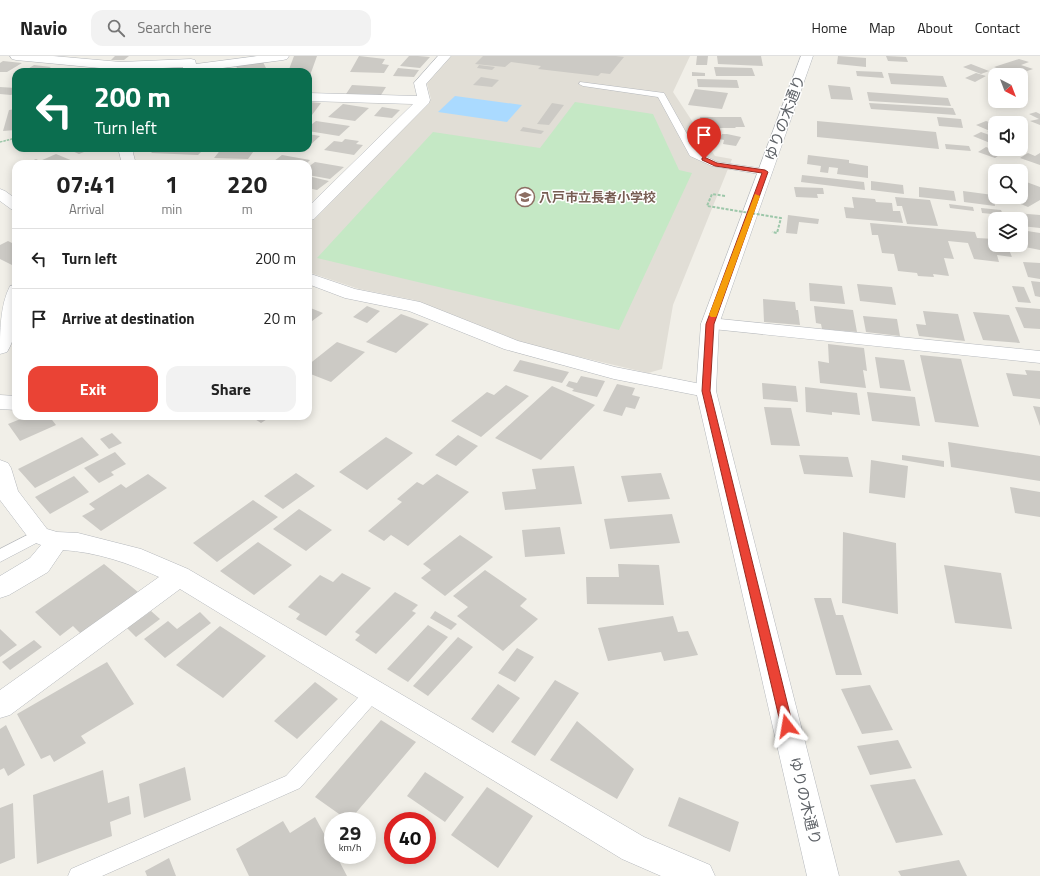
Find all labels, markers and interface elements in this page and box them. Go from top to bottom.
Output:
search box [91,10,371,46]
text: Navio [20,13,67,42]
text: Search here [137,16,212,39]
icon: search [105,17,127,39]
text: Home [812,17,847,38]
text: Map [869,17,895,38]
text: About [917,17,953,38]
text: Contact [975,17,1020,38]
north arrow [988,68,1028,108]
map controls [988,68,1028,252]
street label: ゆりの木通り [758,72,811,164]
text: 200 m [94,75,171,118]
icon: left [28,84,80,136]
text: Turn left [94,114,157,141]
button: sound [988,116,1028,156]
pin [687,118,721,159]
icon: arrive [693,124,715,146]
button: search [988,164,1028,204]
text: 07:41 [57,166,117,202]
text: 1 [165,166,179,202]
text: 220 [227,166,267,202]
school or university icon: 八戸市立長者小学校 [514,186,536,208]
place label: 八戸市立長者小学校 [539,187,656,207]
text: Arrival [69,199,104,219]
text: min [161,199,182,219]
text: m [242,199,253,219]
button: layers [988,212,1028,252]
text: Turn left [62,247,117,270]
text: 200 m [255,247,296,270]
icon: left [28,248,50,270]
text: Arrive at destination [62,307,195,330]
text: 20 m [263,307,296,330]
icon: arrive [28,308,50,330]
button: Exit [28,366,158,412]
button: Share [166,366,296,412]
position arrow [766,705,808,747]
street label: ゆりの木通り [783,754,828,847]
speed limit sign: 40 [384,812,436,864]
text: 29 [339,817,361,848]
text: km/h [339,840,361,855]

